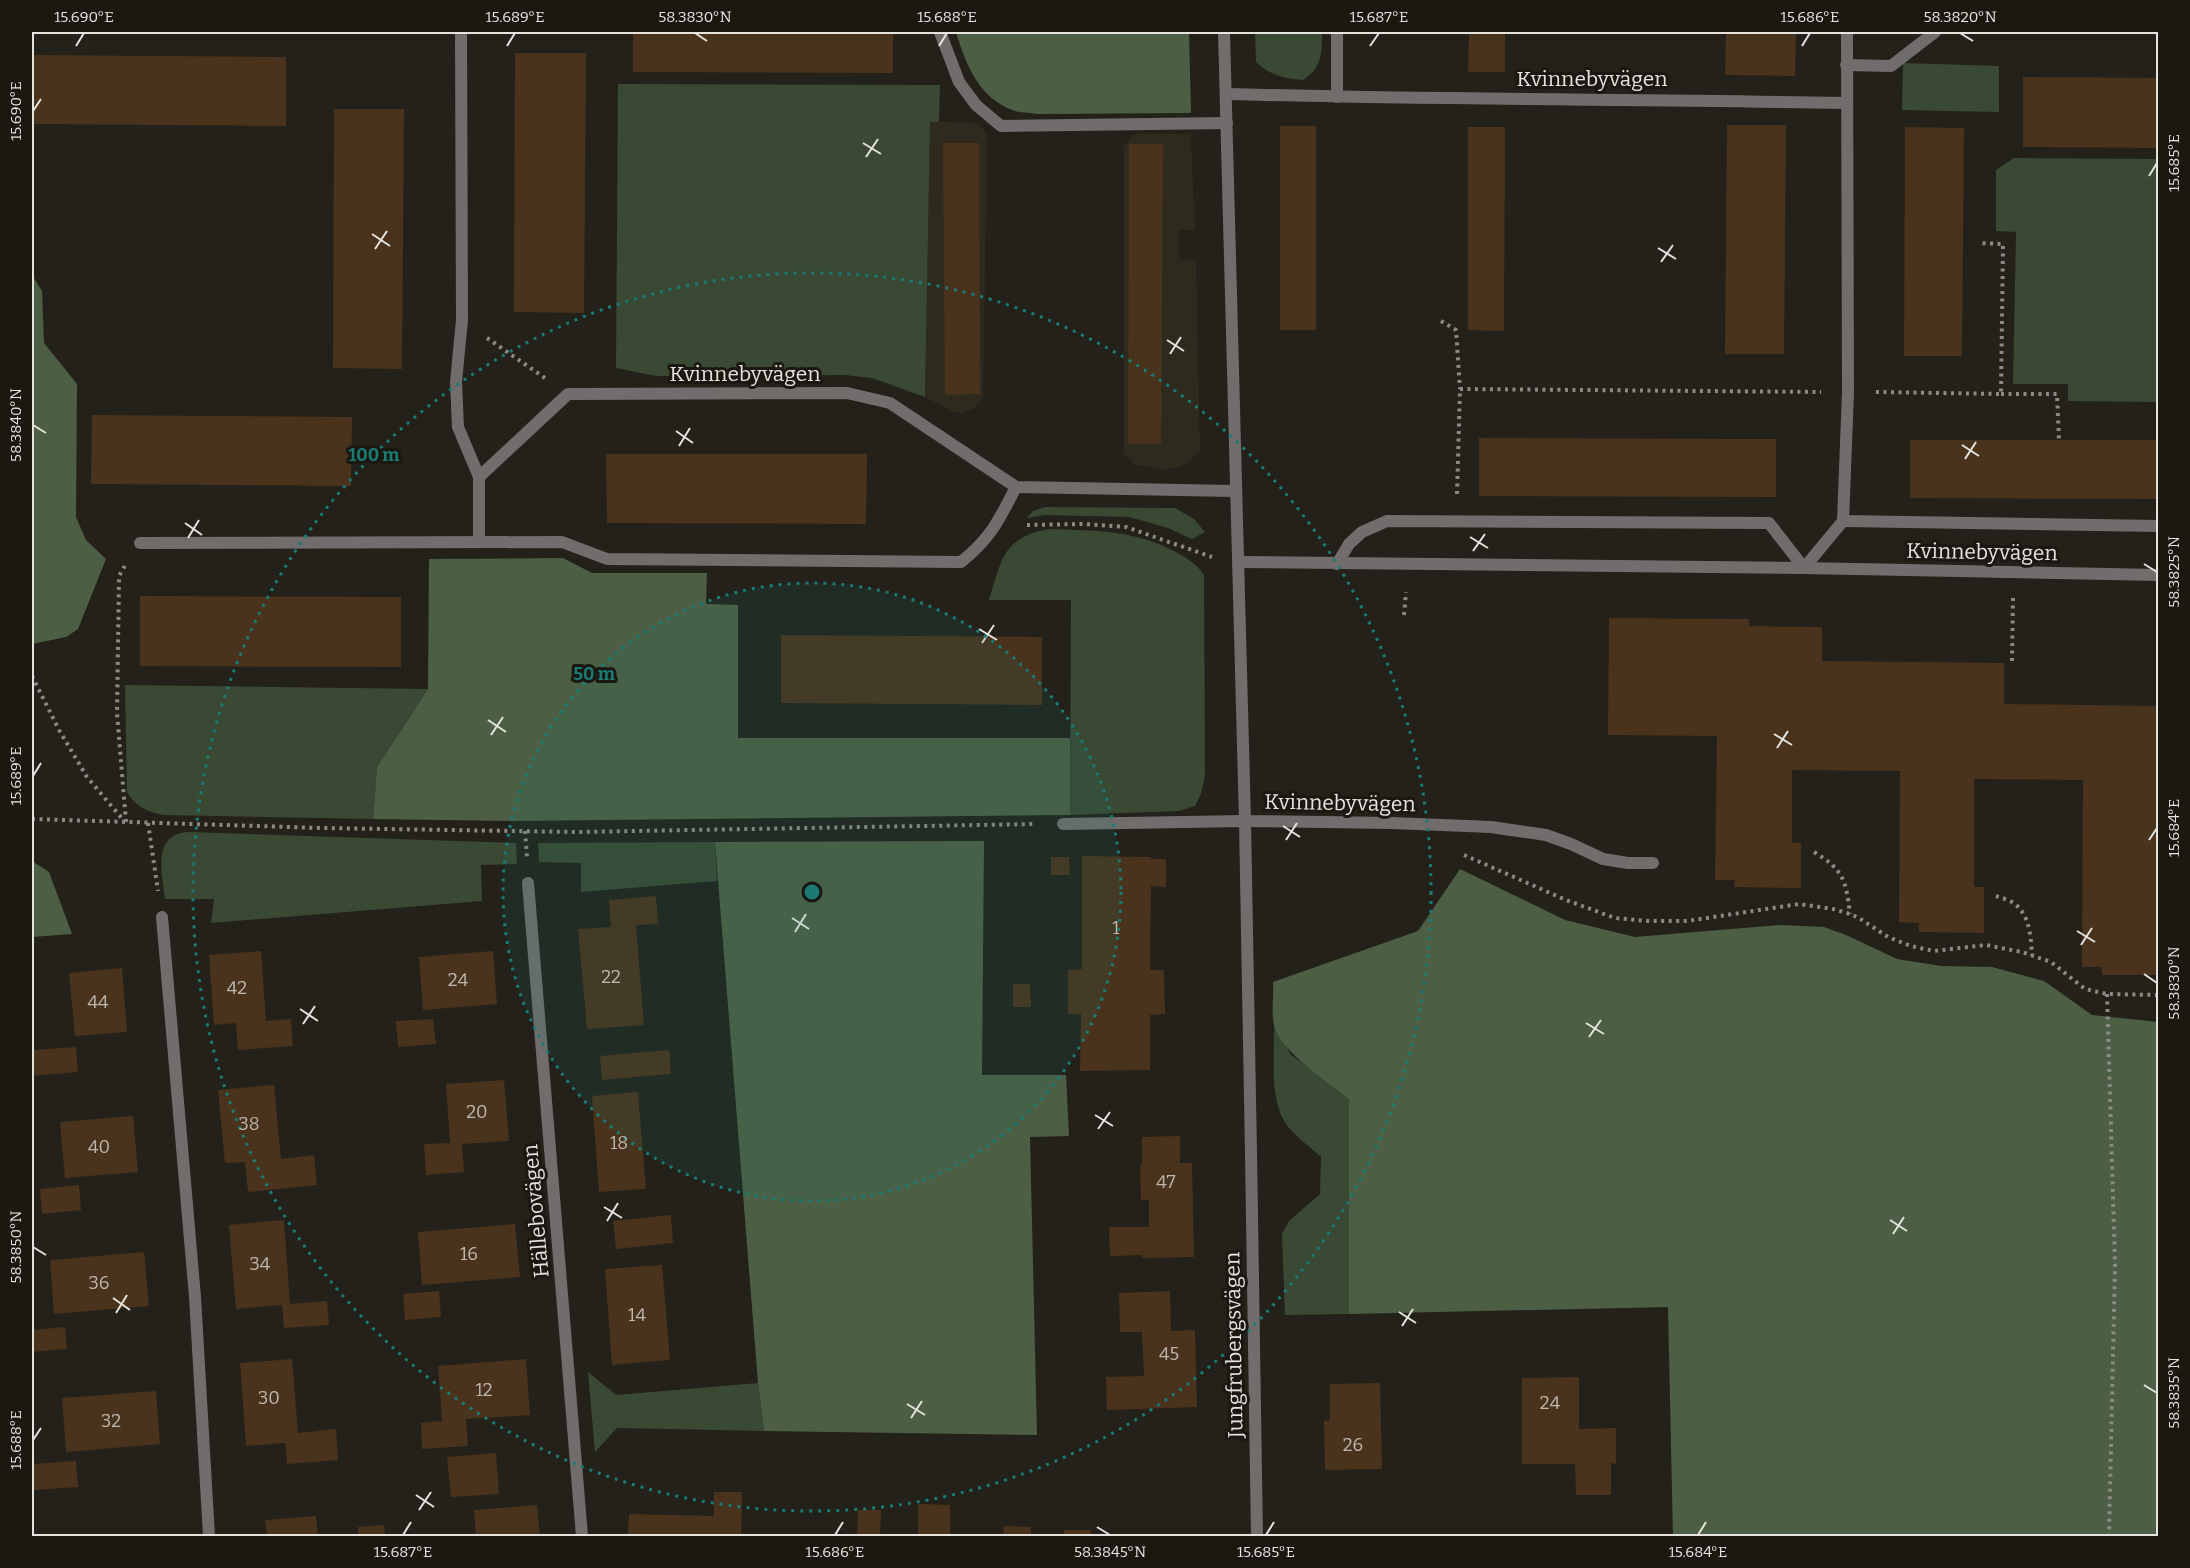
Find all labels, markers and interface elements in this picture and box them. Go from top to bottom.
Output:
text: 15.690°E [54,8,114,26]
text: 15.689°E [486,8,545,26]
text: 58.3830°N [658,8,732,26]
text: 15.688°E [917,8,977,26]
text: 15.687°E [1350,8,1408,26]
text: 15.686°E [1781,8,1839,26]
text: 58.3820°N [1923,8,1997,26]
street label: Kvinnebyvägen [1516,66,1668,92]
text: 15.690°E [7,81,25,141]
text: 15.685°E [2165,134,2183,192]
street label: Kvinnebyvägen [669,361,821,387]
text: 58.3840°N [7,388,25,462]
text: 100 m [348,444,400,466]
text: 58.3825°N [2165,536,2183,608]
street label: Kvinnebyvägen [1906,538,2058,566]
text: 50 m [573,663,615,685]
text: 15.689°E [7,747,25,806]
street label: Kvinnebyvägen [1264,789,1416,817]
text: 15.684°E [2165,799,2183,857]
centre of rings [802,882,822,902]
house number: 1 [1112,917,1120,939]
text: 58.3830°N [2165,946,2183,1020]
house number: 22 [601,966,621,988]
house number: 24 [448,969,469,991]
house number: 42 [227,977,247,999]
house number: 44 [87,991,109,1013]
house number: 20 [466,1101,488,1123]
house number: 38 [238,1113,260,1135]
house number: 18 [610,1132,628,1154]
house number: 40 [88,1136,110,1158]
street label: Hällebovägen [517,1143,555,1279]
house number: 47 [1156,1171,1176,1193]
text: 58.3850°N [7,1210,25,1284]
house number: 16 [460,1243,478,1265]
street label: Jungfrubergsvägen [1219,1252,1249,1439]
house number: 34 [250,1253,271,1275]
house number: 36 [89,1272,109,1294]
house number: 14 [628,1304,646,1326]
house number: 45 [1159,1343,1179,1365]
text: 58.3835°N [2165,1357,2183,1429]
house number: 12 [475,1379,493,1401]
house number: 30 [258,1387,280,1409]
house number: 24 [1540,1392,1561,1414]
text: 15.688°E [7,1410,25,1470]
house number: 32 [101,1410,121,1432]
house number: 26 [1343,1434,1363,1456]
text: 15.687°E [374,1543,432,1561]
text: 15.686°E [806,1543,864,1561]
text: 58.3845°N [1074,1543,1146,1561]
text: 15.685°E [1237,1543,1295,1561]
text: 15.684°E [1669,1543,1727,1561]

